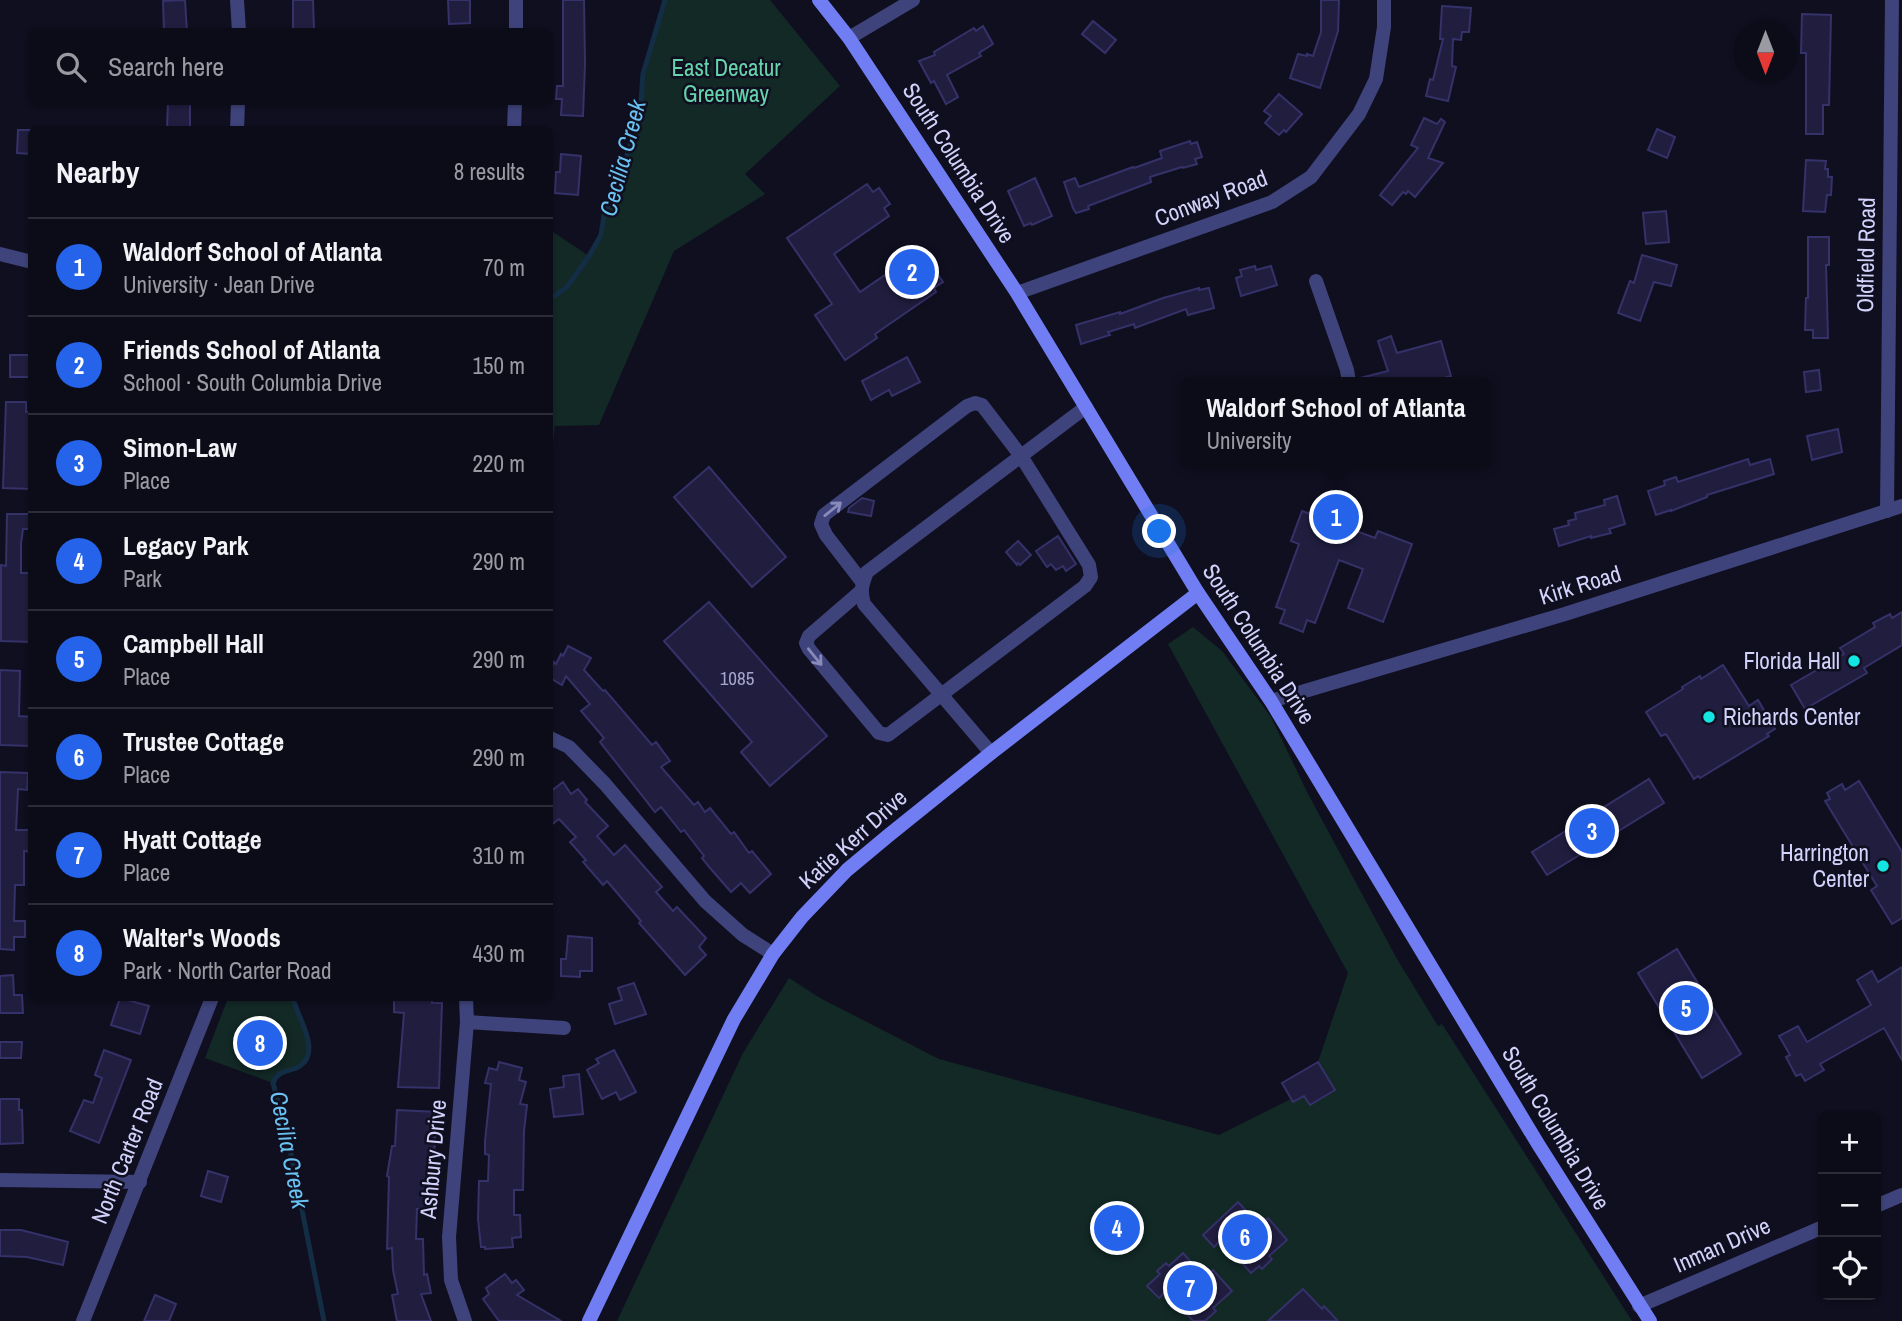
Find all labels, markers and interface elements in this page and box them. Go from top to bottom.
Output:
north arrow [1734,21,1797,84]
search box [28,28,553,105]
icon: search [52,48,90,86]
text: Search here [108,49,224,84]
park label: East Decatur Greenway [671,52,781,109]
street label: South Columbia Drive [896,76,1023,249]
water label: Cecilia Creek [591,95,653,219]
text: Nearby [56,152,139,192]
text: 8 results [454,156,525,187]
street label: Conway Road [1150,162,1272,233]
street label: Oldfield Road [1849,197,1882,313]
text: Waldorf School of Atlanta [123,234,382,269]
pin: 2 [889,246,935,298]
text: 1 [74,252,84,283]
text: 70 m [483,252,525,283]
text: University · Jean Drive [123,269,315,300]
text: Friends School of Atlanta [123,332,380,367]
text: 2 [74,350,84,381]
text: 150 m [473,350,525,381]
text: School · South Columbia Drive [123,367,382,398]
popup [1180,377,1492,468]
text: Waldorf School of Atlanta [1206,390,1466,425]
text: University [1206,425,1291,456]
text: Simon-Law [123,430,237,465]
text: 3 [74,448,84,479]
text: 220 m [473,448,525,479]
text: Place [123,465,170,496]
pin: 1 [1313,491,1359,543]
one-way arrow [823,501,841,516]
your location [1142,514,1176,548]
text: Legacy Park [123,528,249,563]
text: 4 [74,546,84,577]
text: 290 m [473,546,525,577]
street label: South Columbia Drive [1196,557,1323,730]
street label: Kirk Road [1535,557,1624,612]
text: Park [123,563,162,594]
text: Campbell Hall [123,626,264,661]
text: 5 [74,644,84,675]
text: 290 m [473,644,525,675]
place label: Florida Hall [1744,645,1840,676]
one-way arrow [808,647,823,665]
marker: Florida Hall [1846,653,1862,669]
text: Place [123,661,170,692]
house number: 1085 [720,665,755,691]
place label: Richards Center [1723,701,1861,732]
marker: Richards Center [1701,709,1717,725]
text: Trustee Cottage [123,724,284,759]
text: 6 [74,742,84,773]
text: 290 m [473,742,525,773]
text: Place [123,759,170,790]
street label: Katie Kerr Drive [792,782,913,895]
pin: 3 [1569,805,1615,857]
text: Hyatt Cottage [123,822,262,857]
place label: Harrington Center [1780,837,1870,894]
text: 7 [74,840,84,871]
text: 310 m [473,840,525,871]
text: Place [123,857,170,888]
marker: Harrington Center [1875,858,1891,874]
text: Walter's Woods [123,920,281,955]
text: 8 [74,938,84,969]
text: 430 m [473,938,525,969]
text: Park · North Carter Road [123,955,332,986]
pin: 5 [1663,982,1709,1034]
pin: 8 [237,1017,283,1069]
street label: South Columbia Drive [1495,1040,1617,1215]
street label: North Carter Road [83,1074,170,1228]
water label: Cecilia Creek [263,1088,317,1213]
street label: Ashbury Drive [412,1098,453,1221]
map controls [1818,1111,1881,1300]
button: + [1818,1111,1881,1174]
button: − [1818,1174,1881,1237]
pin: 4 [1094,1202,1140,1254]
street label: Inman Drive [1669,1209,1775,1280]
pin: 6 [1222,1211,1268,1263]
button: locate [1818,1237,1881,1300]
pin: 7 [1167,1262,1213,1314]

